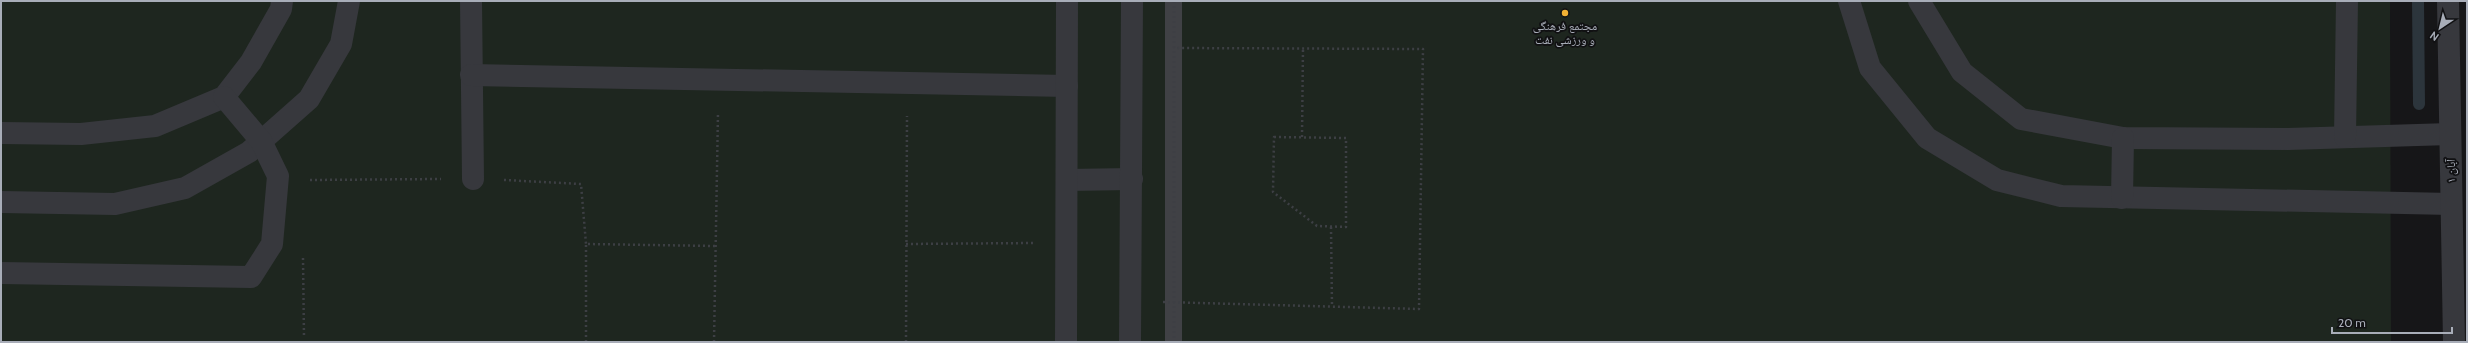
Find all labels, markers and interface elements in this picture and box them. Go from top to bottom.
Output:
marker: مجتمع فرهنگى و ورزشى نفت [1560,8,1570,18]
north arrow [2420,8,2460,48]
place label: مجتمع فرهنگى و ورزشى نفت [1533,18,1597,47]
text: N [2427,28,2441,44]
street label: آبان ۱ [2443,158,2459,183]
scale bar [2332,309,2452,335]
text: 20 m [2338,315,2366,330]

